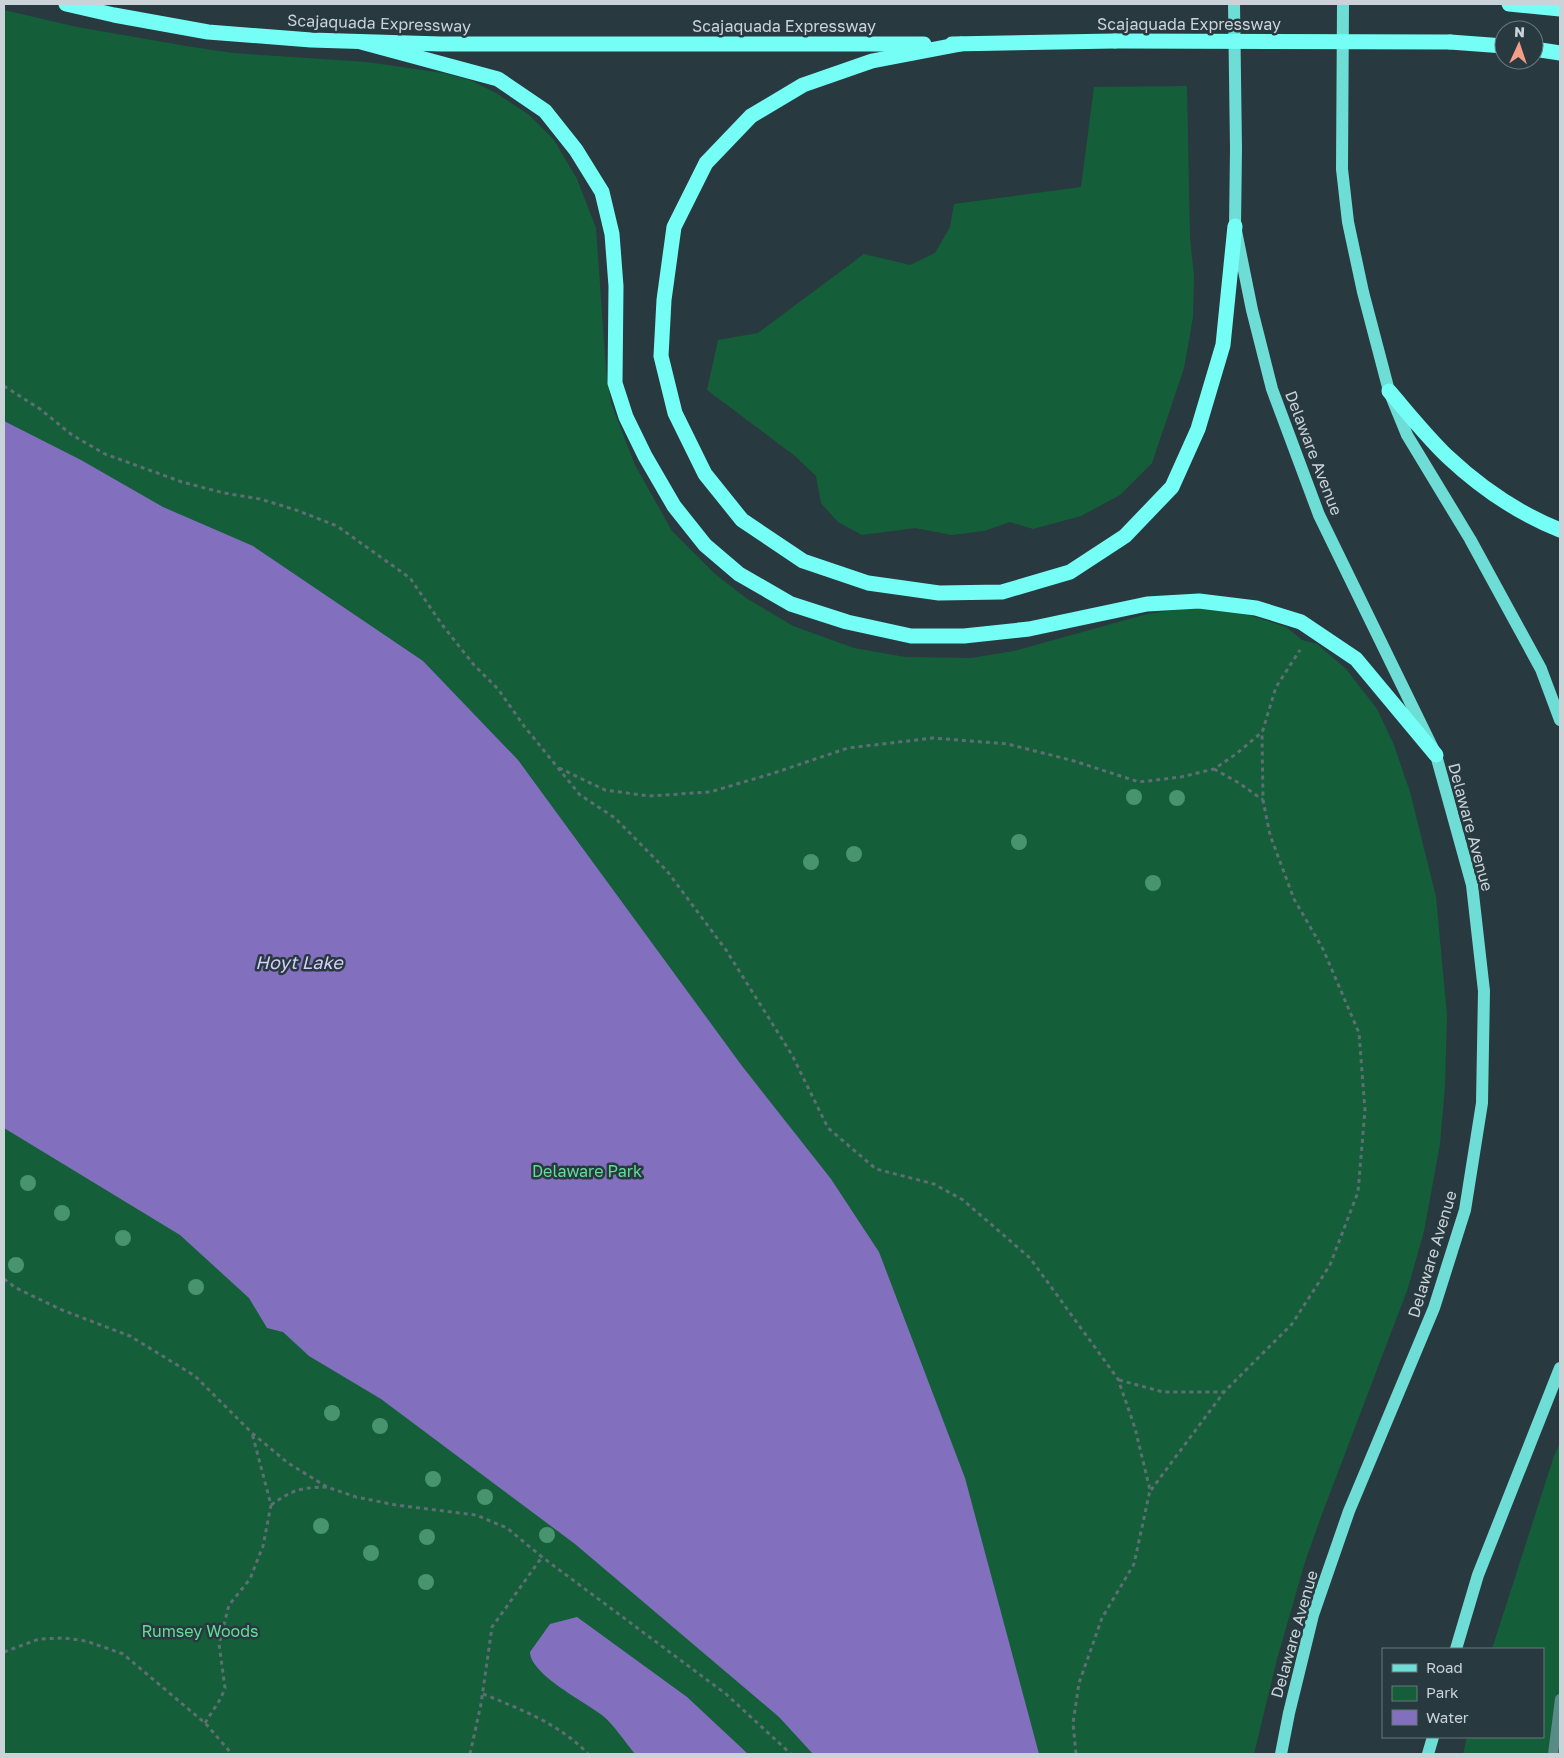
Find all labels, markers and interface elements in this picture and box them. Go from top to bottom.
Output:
street label: Scajaquada Expressway [287,10,471,36]
street label: Scajaquada Expressway [1097,14,1281,34]
street label: Scajaquada Expressway [692,16,876,36]
north arrow [1494,20,1544,70]
text: N [1514,23,1525,40]
street label: Delaware Avenue [1281,388,1347,518]
street label: Delaware Avenue [1444,761,1498,893]
water label: Hoyt Lake [255,951,344,973]
park label: Delaware Park [532,1161,642,1181]
street label: Delaware Avenue [1403,1188,1461,1320]
street label: Delaware Avenue [1266,1568,1322,1700]
park label: Rumsey Woods [141,1621,259,1641]
legend [1382,1648,1544,1738]
text: Road [1426,1658,1463,1676]
text: Park [1426,1683,1459,1701]
text: Water [1426,1708,1469,1726]

